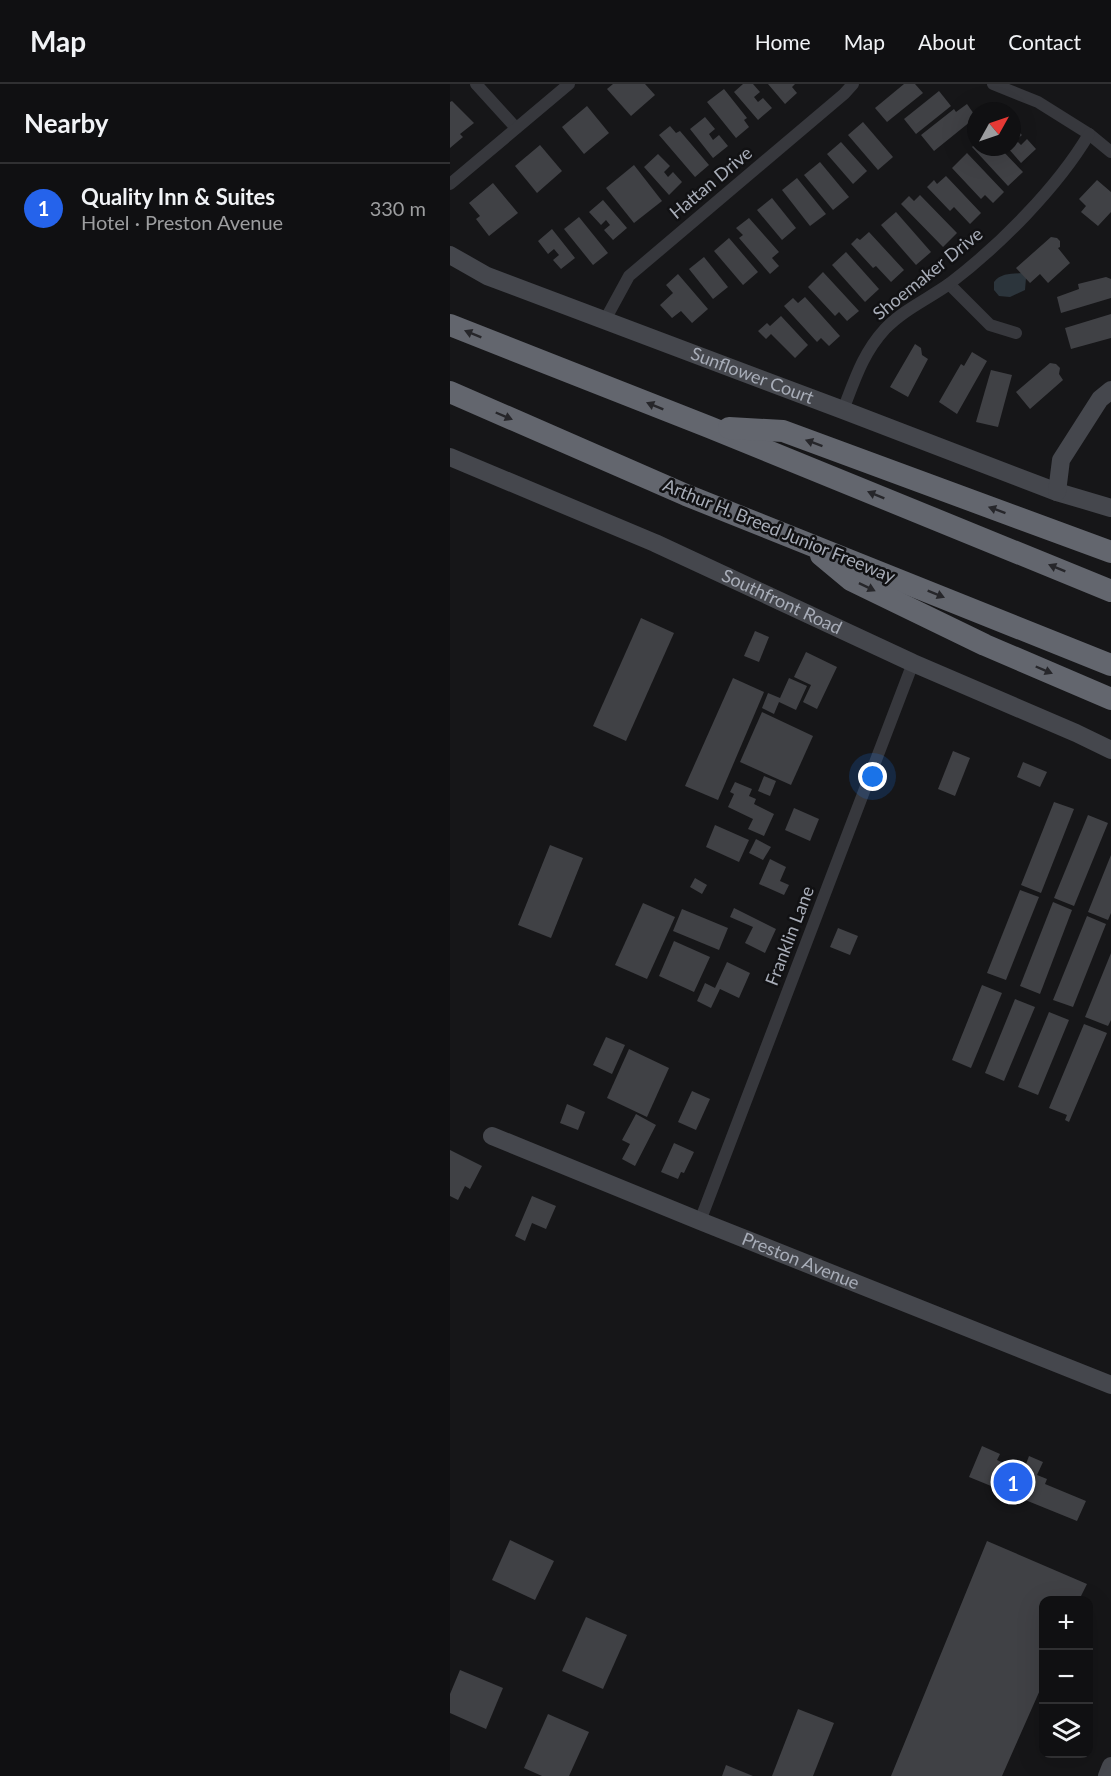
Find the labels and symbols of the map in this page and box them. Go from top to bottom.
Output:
north arrow [967,102,1021,156]
street label: Hattan Drive [665,141,756,223]
street label: Shoemaker Drive [868,222,987,324]
one-way arrow [464,329,482,339]
street label: Sunflower Court [688,342,818,408]
one-way arrow [646,401,664,410]
one-way arrow [495,411,512,420]
one-way arrow [805,438,823,447]
street label: Arthur H. Breed Junior Freeway [660,473,899,587]
one-way arrow [867,490,885,499]
one-way arrow [988,505,1006,515]
one-way arrow [1048,563,1066,573]
street label: Southfront Road [719,564,846,638]
one-way arrow [858,582,876,592]
one-way arrow [927,589,945,599]
one-way arrow [1035,665,1053,675]
your location [858,762,887,791]
street label: Franklin Lane [760,883,818,989]
street label: Preston Avenue [739,1227,863,1293]
pin: 1 [994,1460,1032,1504]

